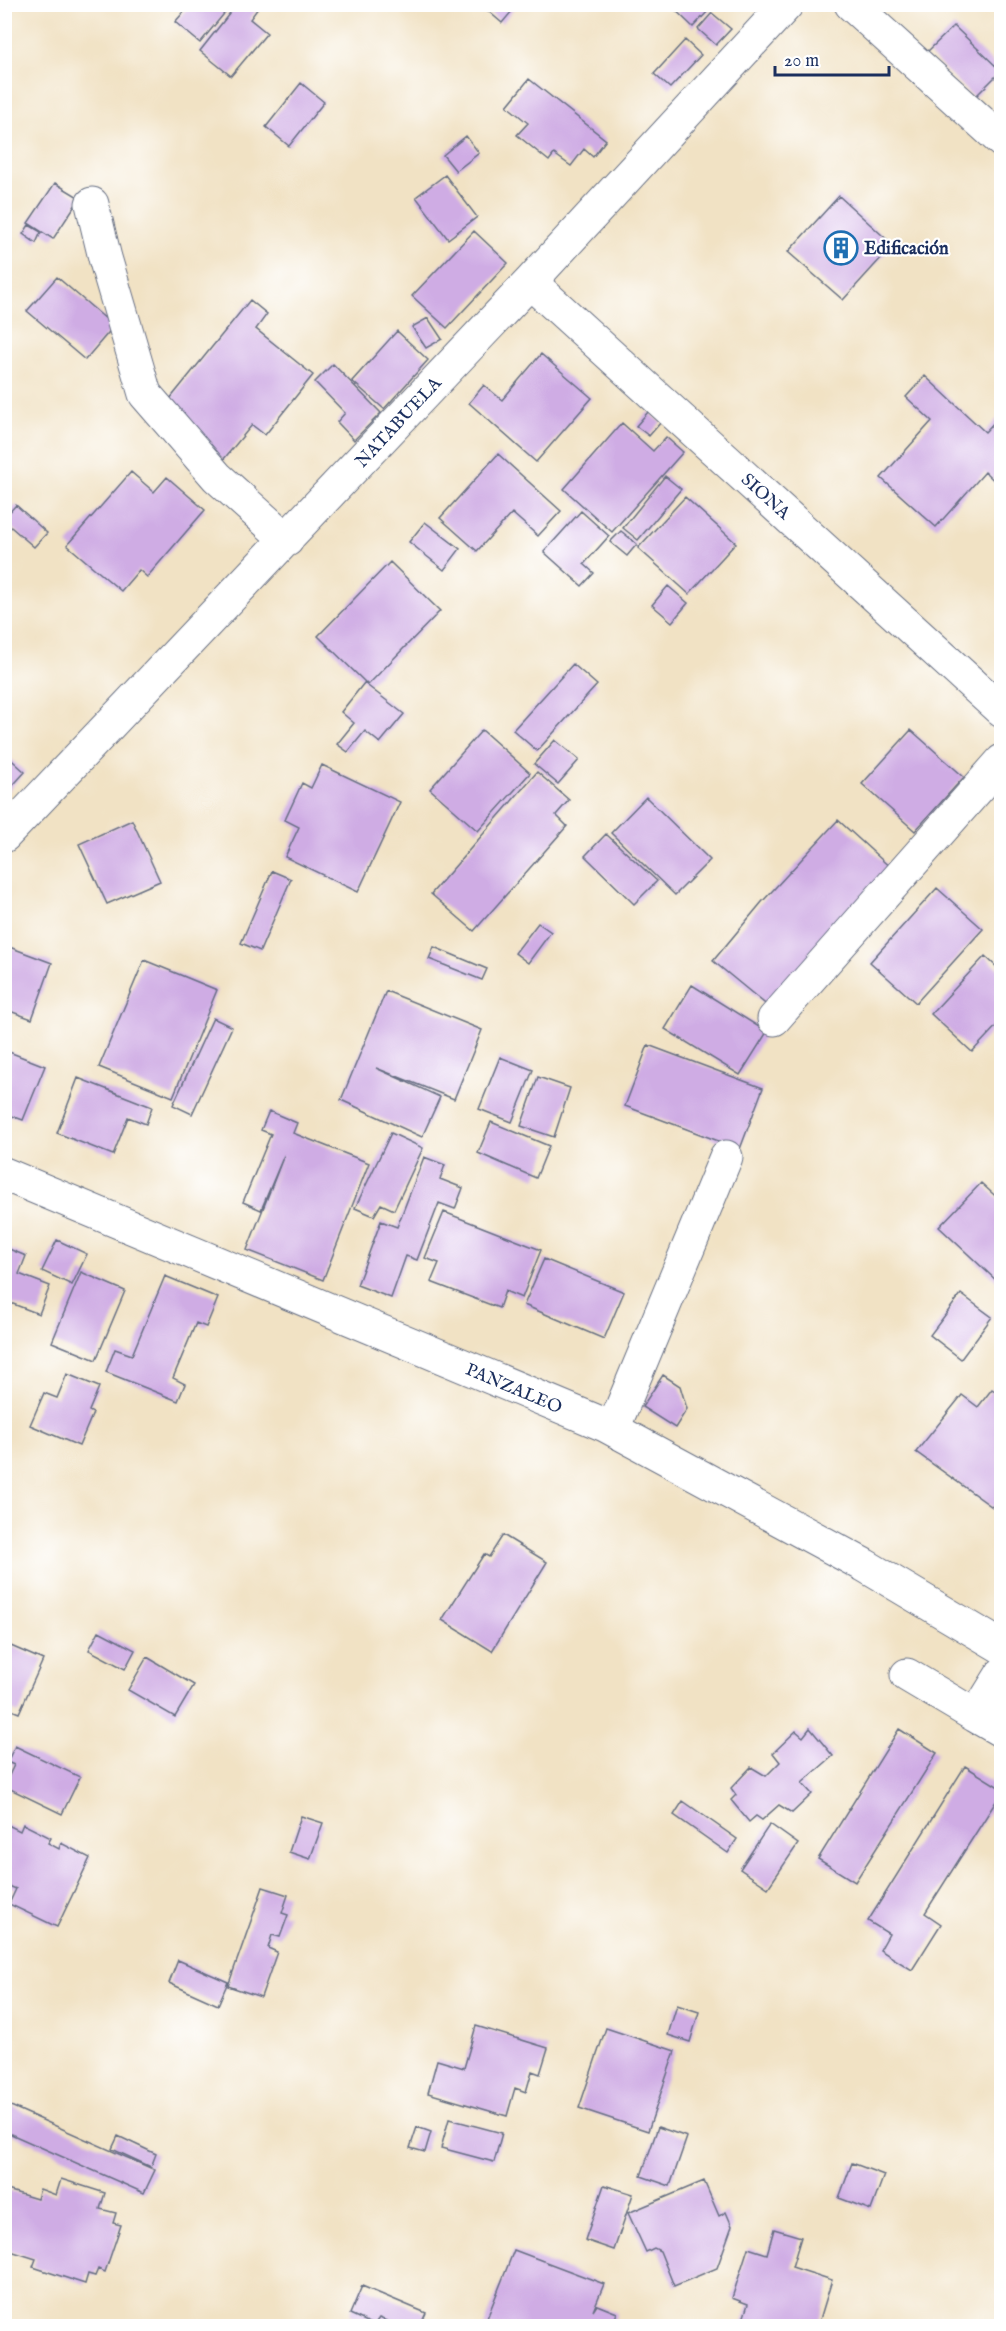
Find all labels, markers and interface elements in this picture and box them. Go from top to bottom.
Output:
scale bar [775,39,889,77]
text: 20 m [784,50,819,73]
building icon: Edificación [823,230,859,266]
place label: Edificación [864,238,949,261]
street label: NATABUELA [351,372,448,473]
street label: SIONA [735,469,795,526]
street label: PANZALEO [462,1359,565,1420]

